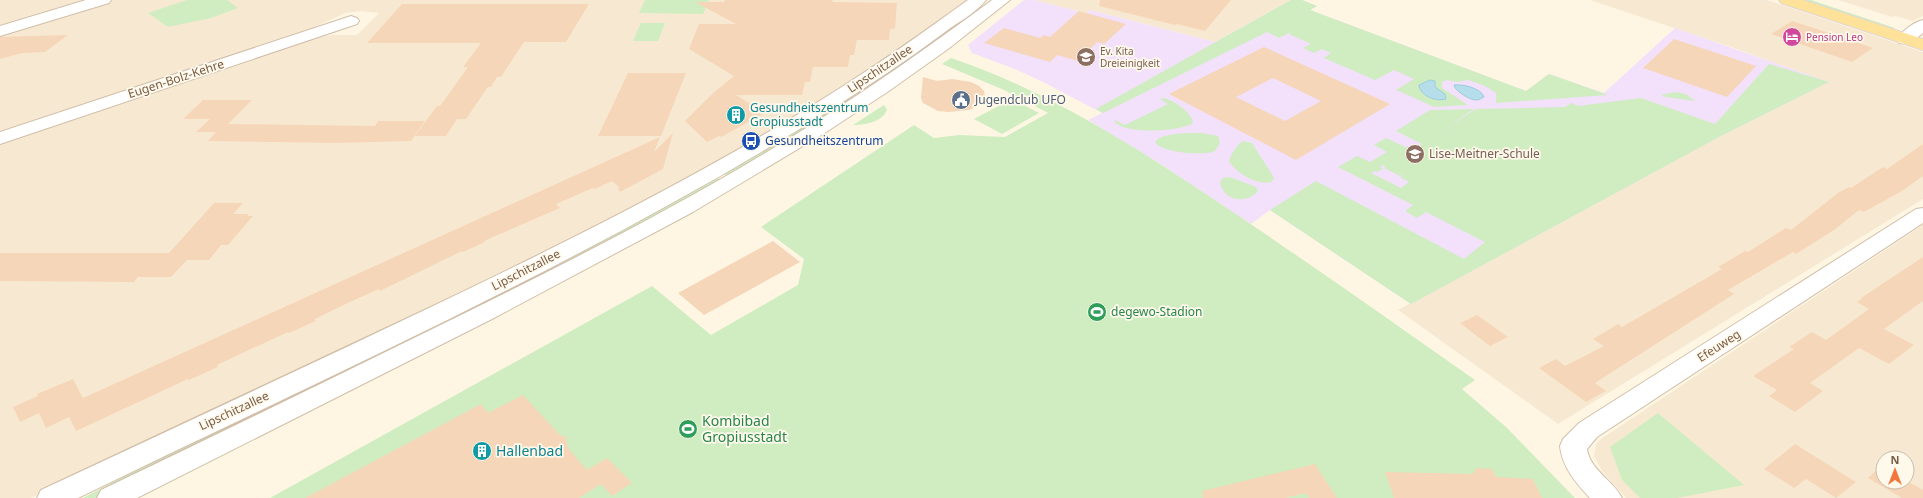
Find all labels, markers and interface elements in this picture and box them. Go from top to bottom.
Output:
hotel icon: Pension Leo [1781,26,1803,48]
place label: Pension Leo [1806,30,1863,44]
street label: Lipschitzallee [844,40,916,97]
place label: Ev. Kita Dreieinigkeit [1100,44,1160,70]
school or university icon: Ev. Kita Dreieinigkeit [1075,46,1097,68]
street label: Eugen-Bolz-Kehre [126,55,226,102]
public building icon: Jugendclub UFO [950,89,972,111]
place label: Jugendclub UFO [974,91,1066,108]
place label: Gesundheitszentrum Gropiusstadt [750,99,869,130]
building icon: Gesundheitszentrum Gropiusstadt [725,104,747,126]
bus stop icon: Gesundheitszentrum [740,130,762,152]
place label: Gesundheitszentrum [765,132,884,149]
school or university icon: Lise-Meitner-Schule [1404,143,1426,165]
place label: Lise-Meitner-Schule [1429,145,1540,162]
street label: Lipschitzallee [488,245,563,294]
sports icon: degewo-Stadion [1086,301,1108,323]
place label: degewo-Stadion [1111,303,1202,320]
street label: Efeuweg [1694,325,1744,366]
street label: Lipschitzallee [196,387,272,434]
place label: Kombibad Gropiusstadt [702,411,787,446]
sports icon: Kombibad Gropiusstadt [677,418,699,440]
building icon: Hallenbad [471,440,493,462]
place label: Hallenbad [496,441,563,460]
north arrow [1875,450,1915,490]
text: N [1891,452,1899,467]

